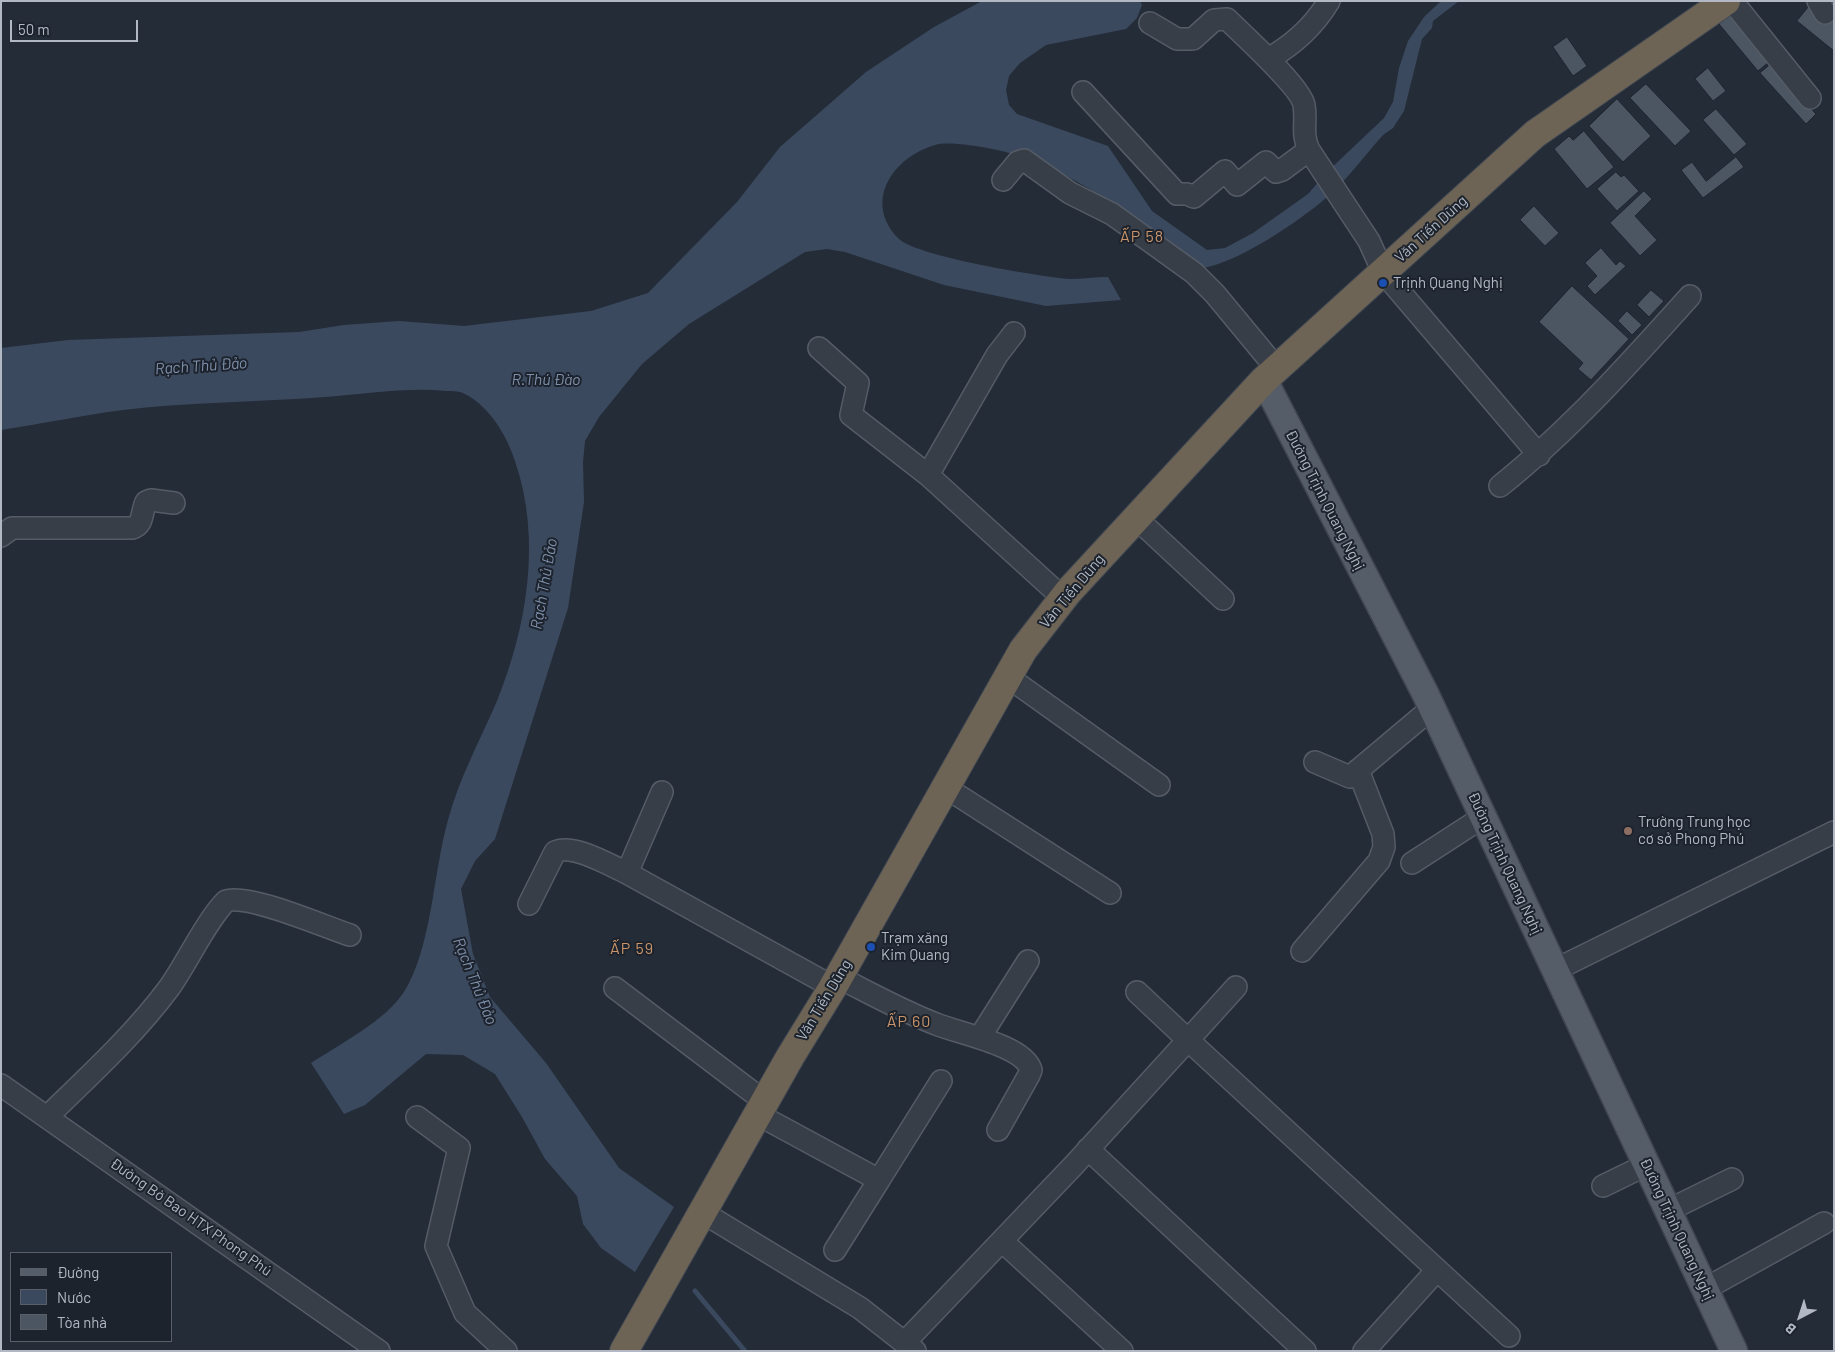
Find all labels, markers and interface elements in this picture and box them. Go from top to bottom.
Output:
scale bar [12,10,140,42]
text: 50 m [18,20,50,38]
street label: Văn Tiến Dũng [1391,192,1471,266]
district label: ẤP 58 [1119,227,1165,247]
place label: Trịnh Quang Nghị [1393,274,1503,292]
marker: Trịnh Quang Nghị [1377,277,1389,289]
water label: Rạch Thủ Đảo [154,353,248,379]
water label: R.Thú Đào [512,370,580,390]
street label: Đường Trịnh Quang Nghị [1282,427,1368,573]
water label: Rạch Thủ Đảo [527,537,561,631]
street label: Văn Tiến Dũng [1036,550,1108,632]
street label: Đường Trịnh Quang Nghị [1464,789,1546,937]
place label: Trường Trung học cơ sở Phong Phú [1638,813,1751,848]
marker: Trường Trung học cơ sở Phong Phú [1622,825,1634,837]
place label: Trạm xăng Kim Quang [881,929,950,964]
water label: Rạch Thủ Đảo [449,935,501,1027]
district label: ẤP 59 [609,939,655,959]
marker: Trạm xăng Kim Quang [865,941,877,953]
street label: Văn Tiến Dũng [793,956,855,1044]
district label: ẤP 60 [886,1012,932,1032]
street label: Đường Bờ Bao HTX Phong Phú [107,1154,275,1280]
street label: Đường Trịnh Quang Nghị [1636,1155,1718,1303]
legend [10,1252,172,1342]
text: Đường [57,1263,99,1281]
text: Nước [57,1288,91,1306]
north arrow [1775,1292,1825,1342]
text: Tòa nhà [57,1313,107,1331]
text: B [1781,1320,1799,1338]

